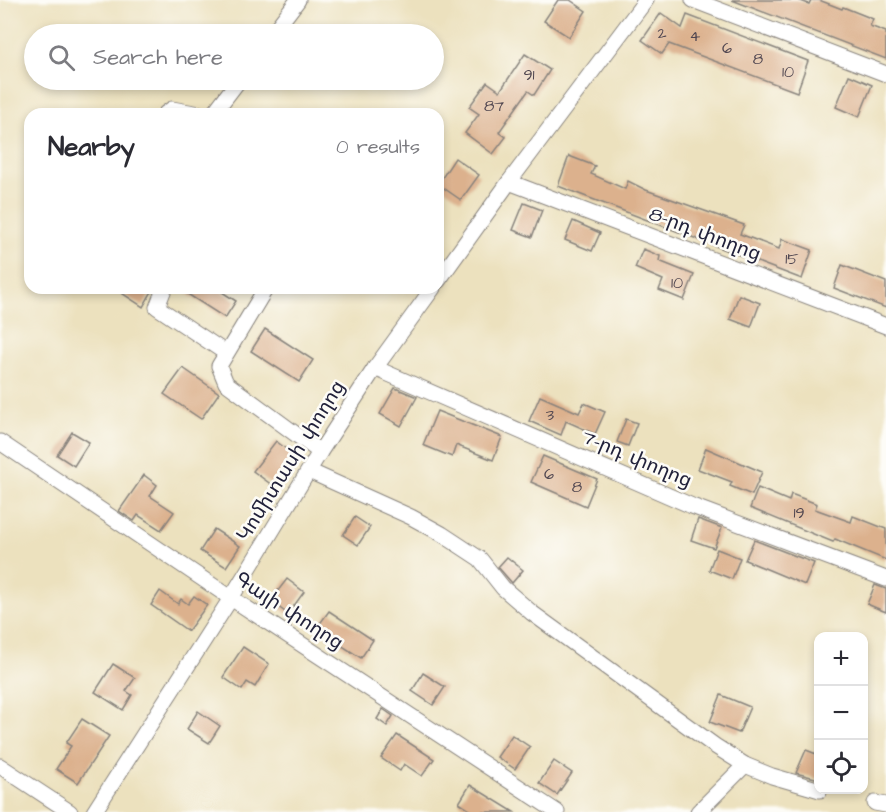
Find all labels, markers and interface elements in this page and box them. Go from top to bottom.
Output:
house number: 2 [657,22,667,44]
search box [24,24,444,90]
house number: 4 [690,25,701,47]
house number: 6 [722,37,732,59]
icon: search [45,41,78,74]
text: Search here [93,42,223,73]
house number: 8 [753,48,763,70]
house number: 10 [782,61,794,83]
house number: 91 [523,64,535,86]
house number: 87 [484,95,504,117]
text: Nearby [48,129,135,165]
text: 0 results [336,133,420,161]
street label: 8-րդ փողոց [645,200,765,268]
house number: 15 [785,248,799,270]
house number: 10 [671,272,683,294]
street label: Կոմիտասի փողոց [230,375,352,547]
house number: 3 [546,404,554,426]
street label: 7-րդ փողոց [578,423,696,495]
house number: 6 [544,463,554,485]
house number: 8 [572,476,582,498]
house number: 19 [793,502,805,524]
street label: Գայի փողոց [229,565,349,657]
map controls [814,632,868,794]
button: + [814,632,868,686]
button: − [814,686,868,740]
button: locate [814,740,868,794]

